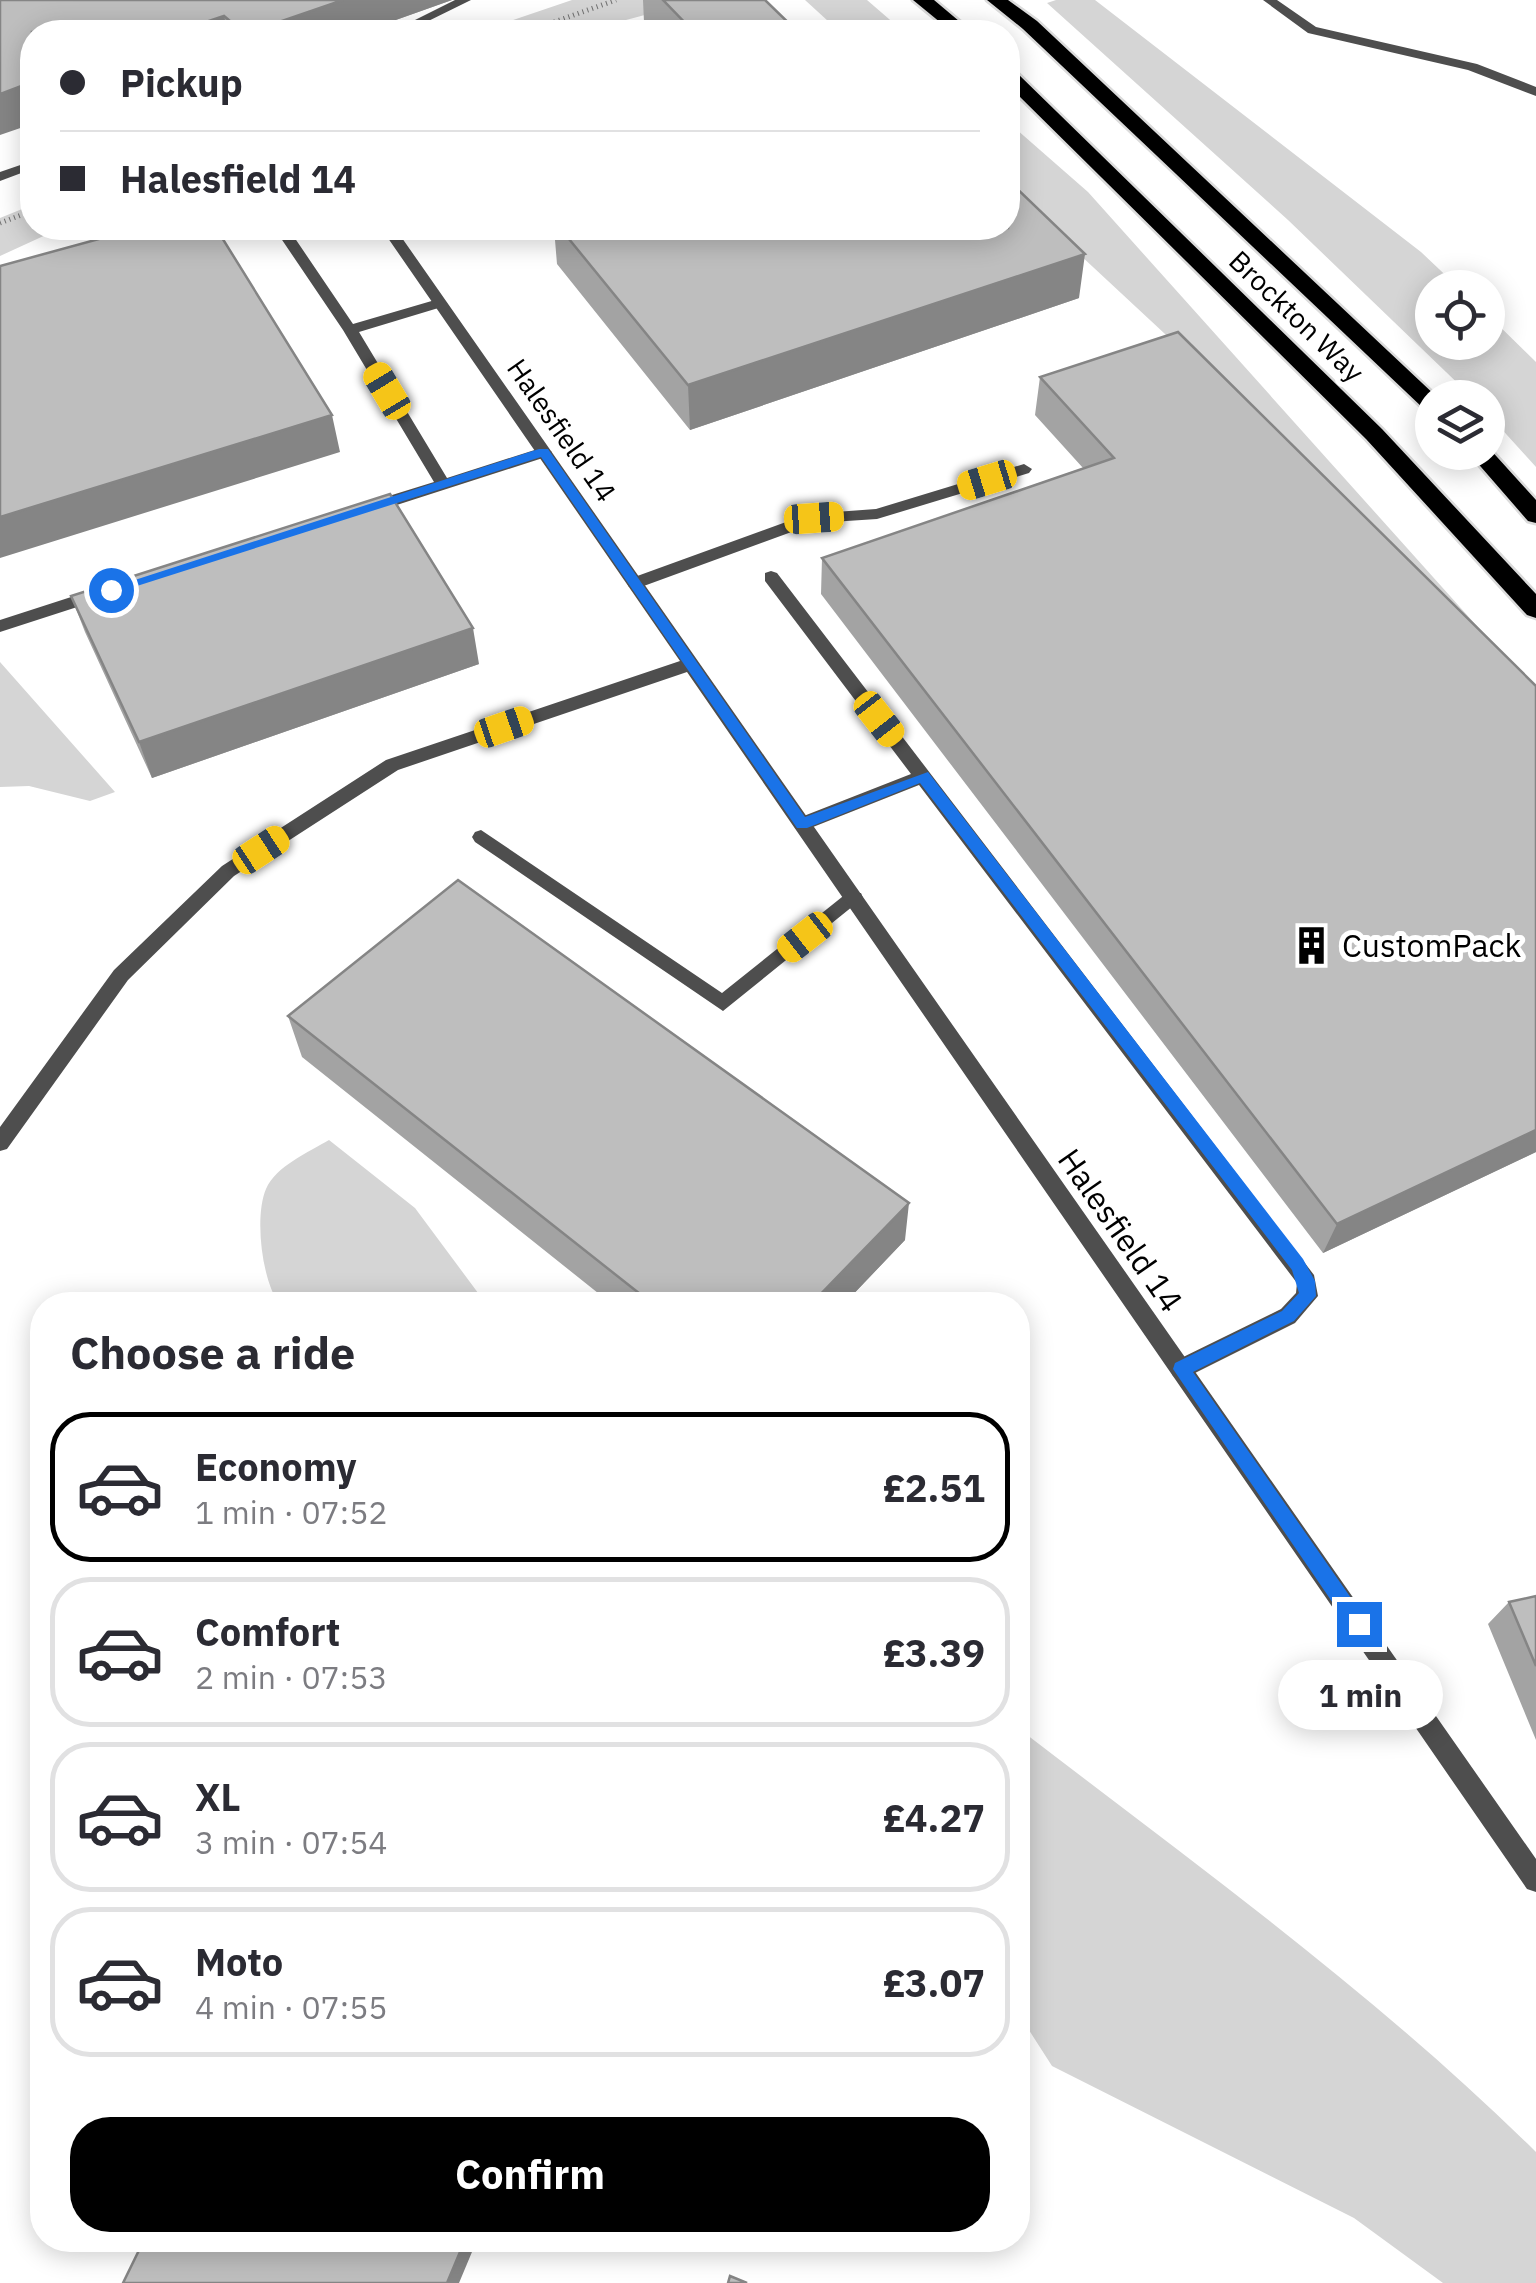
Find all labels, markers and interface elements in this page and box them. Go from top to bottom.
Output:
text: Pickup [120,58,243,107]
text: Halesfield 14 [120,154,356,203]
street label: Brockton Way [1222,242,1372,390]
map controls [1415,270,1505,470]
button: locate [1415,270,1505,360]
street label: Halesfield 14 [499,351,625,509]
car [359,358,415,424]
button: layers [1415,380,1505,470]
car [954,457,1020,503]
car [783,501,845,535]
route start [89,568,134,613]
car [849,686,909,752]
car [471,703,537,751]
car [228,821,294,879]
car [772,907,838,967]
building icon: CustomPack [1291,924,1333,966]
place label: CustomPack [1342,924,1522,966]
street label: Halesfield 14 [1049,1140,1193,1320]
text: Choose a ride [70,1323,355,1381]
icon: car [75,1442,165,1532]
text: Economy [195,1442,357,1491]
text: £2.51 [883,1463,985,1512]
text: 1 min · 07:52 [195,1491,388,1533]
route end [1337,1602,1382,1647]
icon: car [75,1607,165,1697]
text: Comfort [195,1607,340,1656]
text: £3.39 [883,1628,985,1677]
text: 2 min · 07:53 [195,1656,388,1698]
callout: 1 min [1276,1659,1442,1729]
text: 1 min [1319,1674,1402,1716]
icon: car [75,1772,165,1862]
text: XL [195,1772,241,1821]
text: £4.27 [883,1793,985,1842]
text: 3 min · 07:54 [195,1821,388,1863]
icon: car [75,1937,165,2027]
text: Moto [195,1937,283,1986]
text: £3.07 [883,1958,985,2007]
text: 4 min · 07:55 [195,1986,388,2028]
button: Confirm [70,2117,990,2232]

